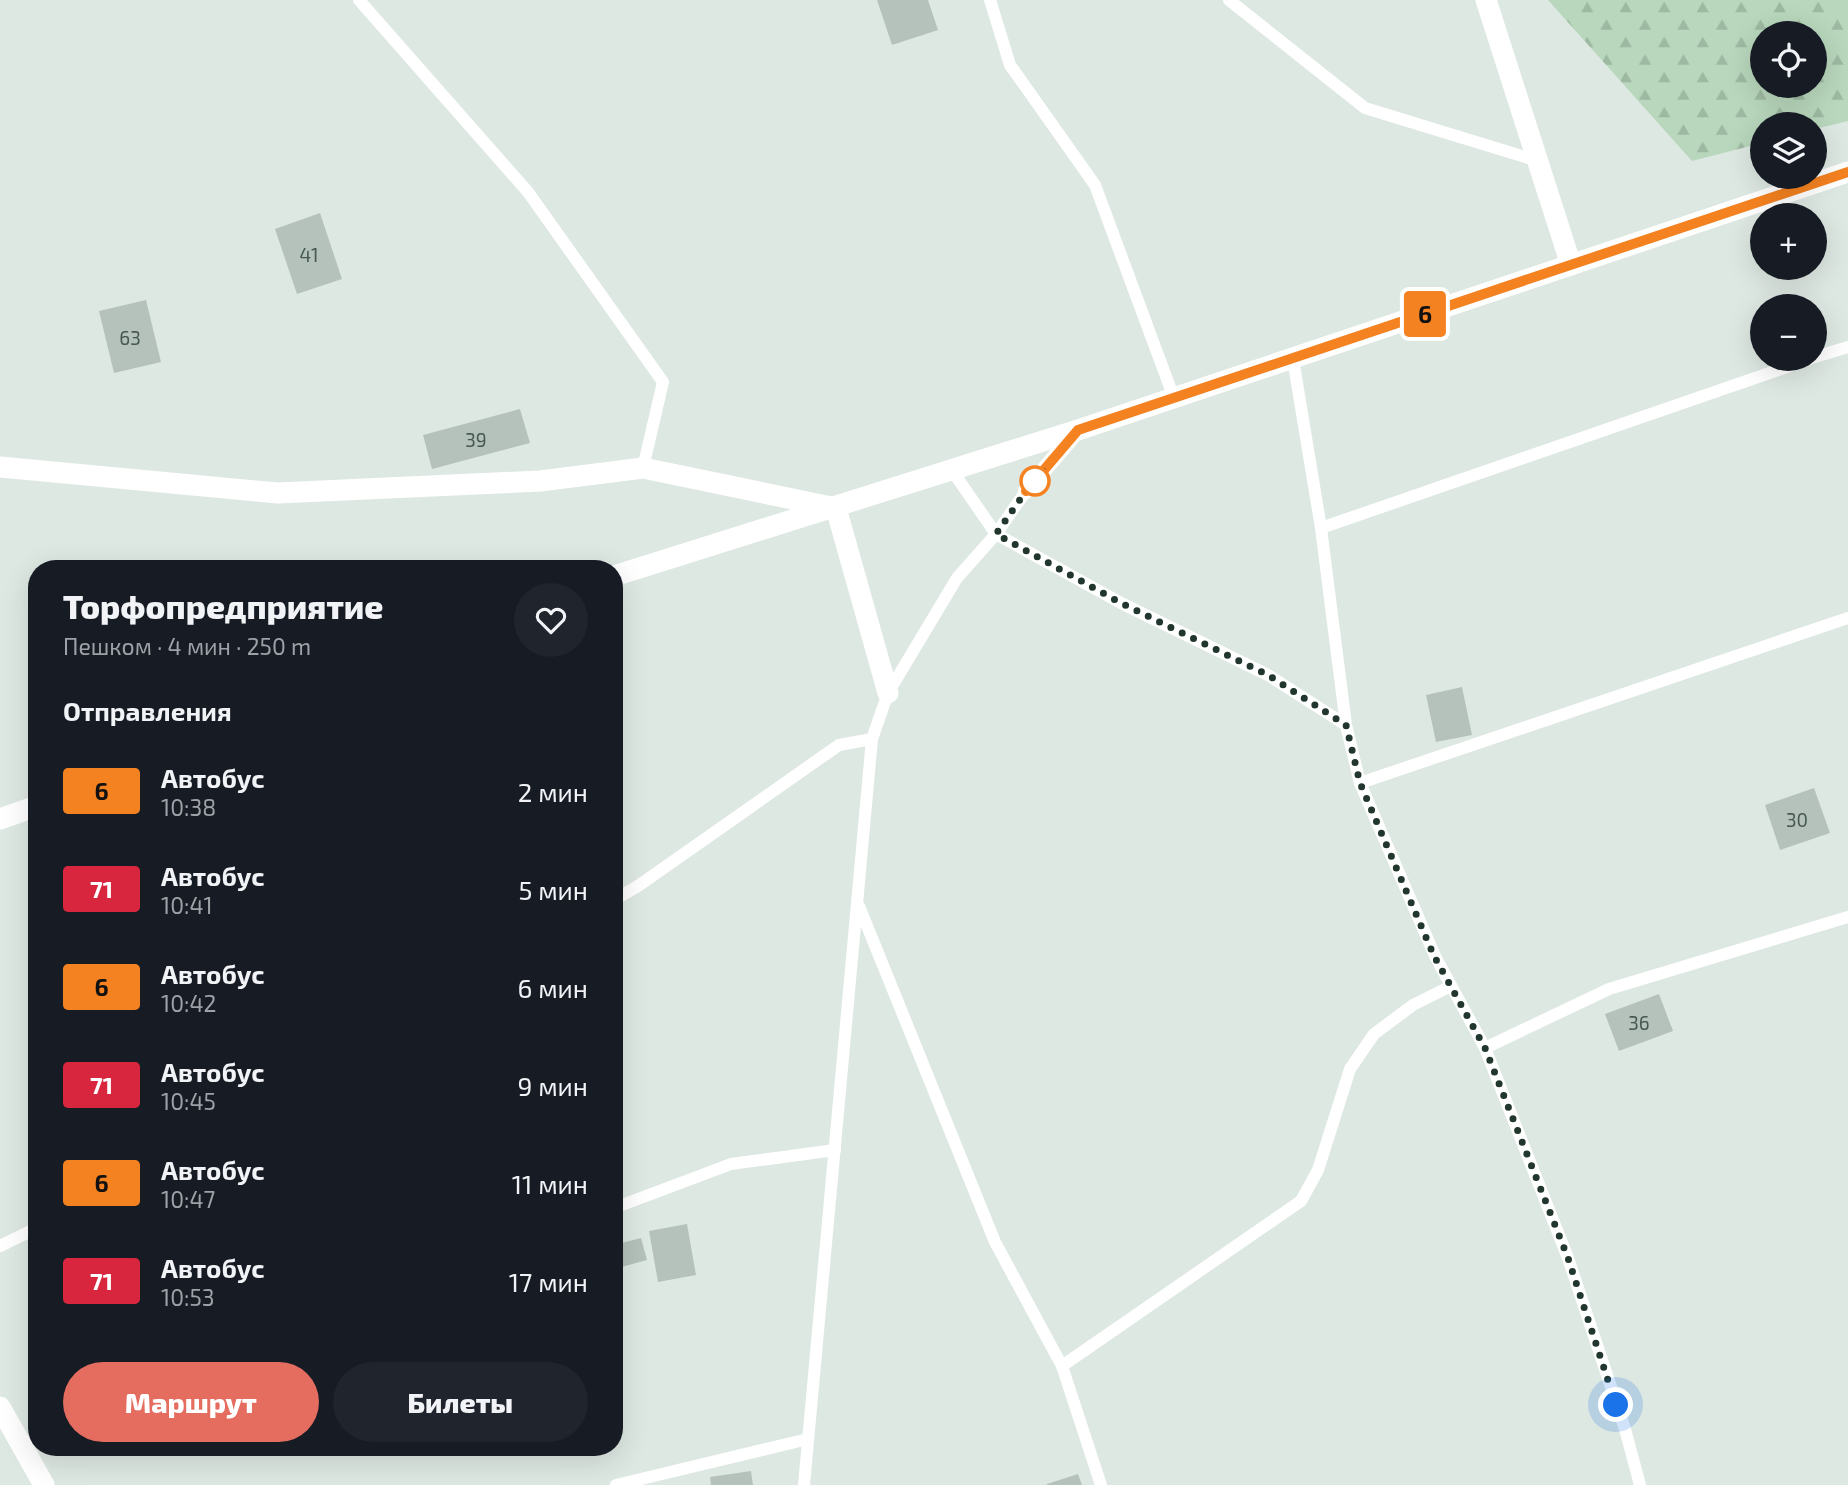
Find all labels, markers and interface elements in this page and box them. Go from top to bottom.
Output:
map controls [1750,21,1827,371]
button: locate [1750,21,1827,98]
button: layers [1750,112,1827,189]
button: + [1750,203,1827,280]
house number: 41 [299,243,319,266]
line badge: 6 [1402,291,1448,337]
button: − [1750,294,1827,371]
text: 6 [1418,299,1432,328]
house number: 63 [119,326,141,349]
house number: 39 [465,428,487,451]
unlabelled marker [1020,466,1050,496]
button: heart [514,583,588,657]
text: Торфопредприятие [63,586,383,626]
text: Пешком · 4 мин · 250 m [63,632,311,660]
text: Отправления [63,695,232,726]
text: Автобус [161,762,264,793]
text: 6 [94,776,109,805]
text: 2 мин [518,776,588,807]
text: 10:38 [161,793,216,821]
house number: 30 [1786,808,1808,831]
text: Автобус [161,860,264,891]
text: 71 [90,874,113,903]
text: 5 мин [518,874,588,905]
text: 10:41 [161,891,213,919]
text: Автобус [161,958,264,989]
text: 6 [94,972,109,1001]
text: 6 мин [517,972,588,1003]
text: 10:42 [161,989,217,1017]
house number: 36 [1628,1011,1650,1034]
text: Автобус [161,1056,264,1087]
text: 71 [90,1070,113,1099]
text: 9 мин [517,1070,588,1101]
text: 10:45 [161,1087,216,1115]
text: Автобус [161,1154,264,1185]
text: 6 [94,1168,109,1197]
text: 11 мин [512,1168,588,1199]
text: 10:47 [161,1185,215,1213]
text: Автобус [161,1252,264,1283]
text: 71 [90,1266,113,1295]
text: 17 мин [509,1266,588,1297]
text: 10:53 [161,1283,215,1311]
button: Маршрут [63,1362,319,1442]
button: Билеты [333,1362,588,1442]
your location [1598,1387,1633,1422]

